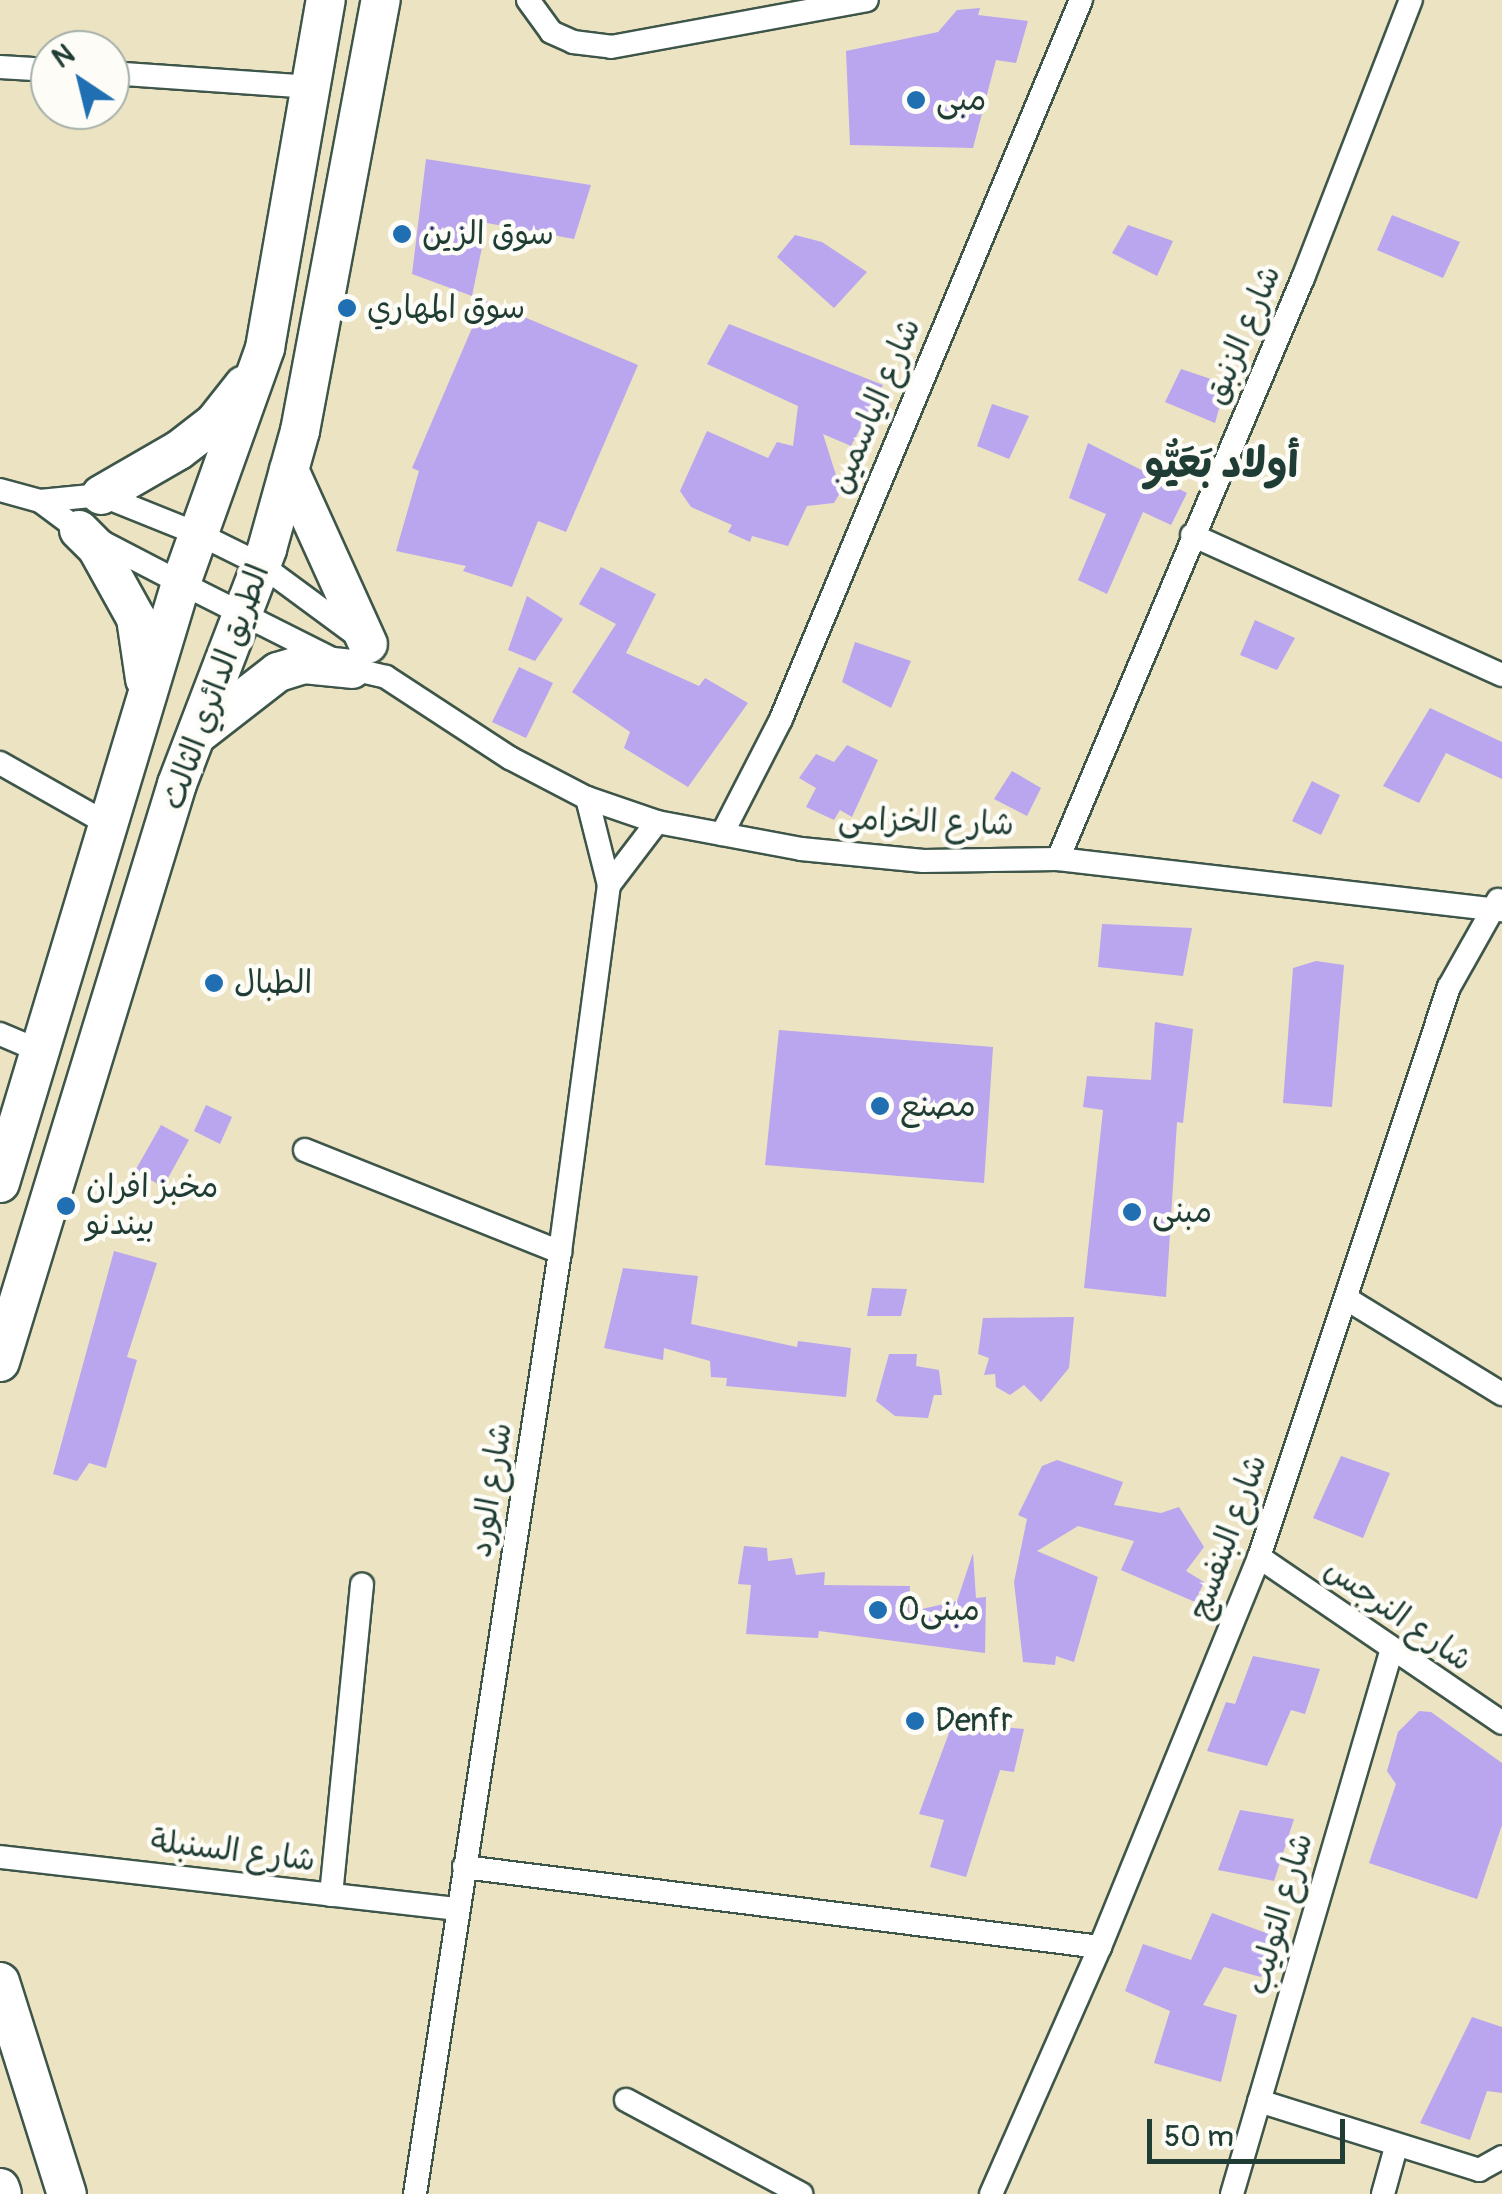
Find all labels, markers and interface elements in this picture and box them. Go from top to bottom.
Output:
north arrow [30,30,130,130]
text: N [46,37,81,76]
place label: مبى [936,81,986,119]
marker: مبى [905,89,927,111]
place label: سوق الزين [422,215,554,253]
marker: سوق الزين [391,223,413,245]
street label: شارع الزنبق [1197,260,1289,410]
place label: سوق المهاري [367,289,525,327]
marker: سوق المهاري [336,297,358,319]
street label: شارع الياسمين [821,312,929,500]
district label: أولاد بَعَيُّو [1143,439,1299,489]
street label: الطريق الدائري الثالث [154,559,278,815]
street label: شارع الخزامى [837,800,1015,844]
place label: الطبال [234,964,312,1002]
marker: الطبال [203,972,225,994]
place label: مصنع [900,1087,976,1125]
marker: مصنع [869,1095,891,1117]
place label: مخبز افران بيندنو [86,1169,218,1244]
place label: مبنى [1152,1193,1212,1231]
marker: مخبز افران بيندنو [55,1195,77,1217]
marker: مبنى [1121,1201,1143,1223]
street label: شارع الورد [461,1420,521,1560]
street label: شارع البنفسج [1180,1449,1276,1625]
street label: شارع النرجس [1317,1550,1479,1680]
place label: مبنى0 [898,1591,980,1629]
marker: مبنى0 [867,1599,889,1621]
place label: Denfr [935,1702,1013,1740]
marker: Denfr [904,1710,926,1732]
street label: شارع السنبلة [148,1822,318,1880]
street label: شارع التوليب [1239,1829,1321,1999]
scale bar [1152,2099,1350,2161]
text: 50 m [1164,2118,1234,2155]

